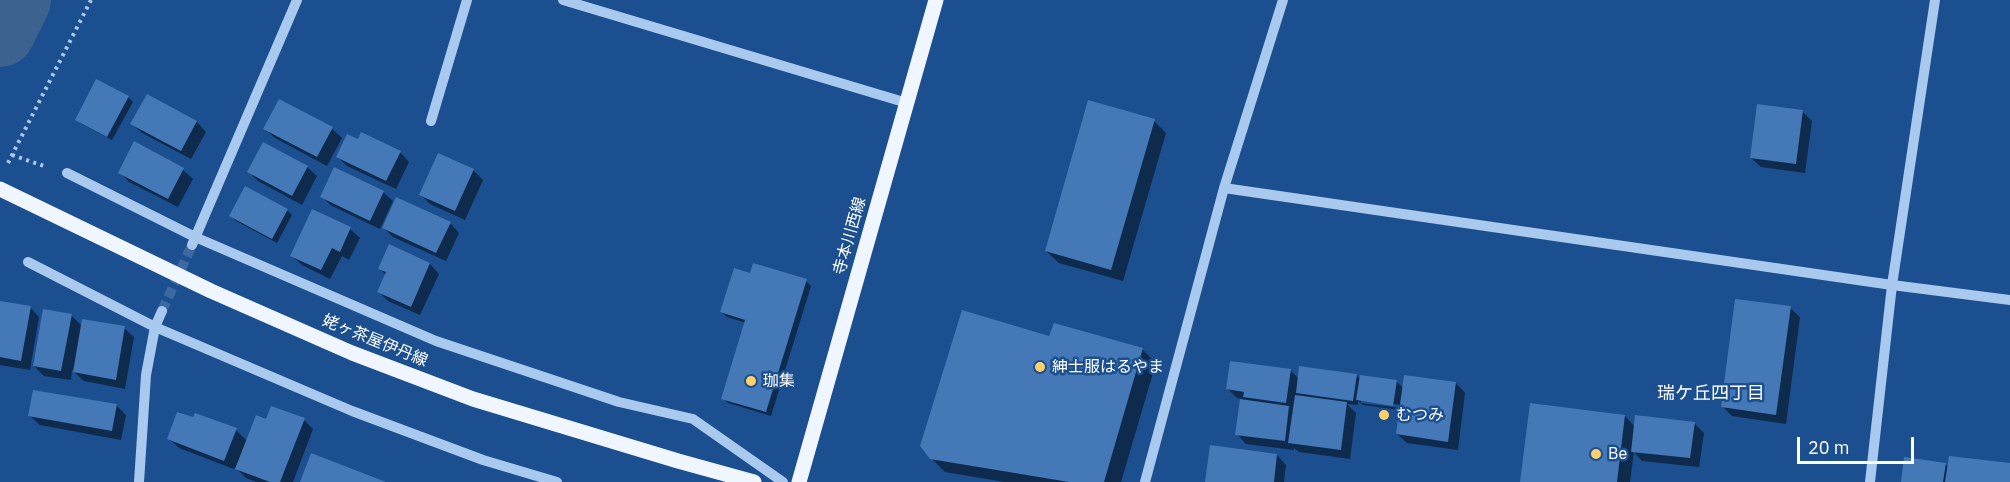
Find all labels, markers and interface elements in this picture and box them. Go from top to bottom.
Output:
street label: 寺本川西線 [830,195,870,277]
street label: 姥ヶ茶屋伊丹線 [319,311,431,371]
place label: 紳士服はるやま [1052,357,1164,377]
marker: 紳士服はるやま [1033,360,1047,374]
place label: 珈集 [763,371,795,391]
marker: 珈集 [744,374,758,388]
district label: 瑞ケ丘四丁目 [1657,383,1765,405]
place label: むつみ [1396,405,1444,425]
marker: むつみ [1377,408,1391,422]
scale bar [1800,425,1917,463]
text: 20 m [1808,436,1850,459]
place label: Be [1608,444,1627,464]
marker: Be [1589,447,1603,461]

